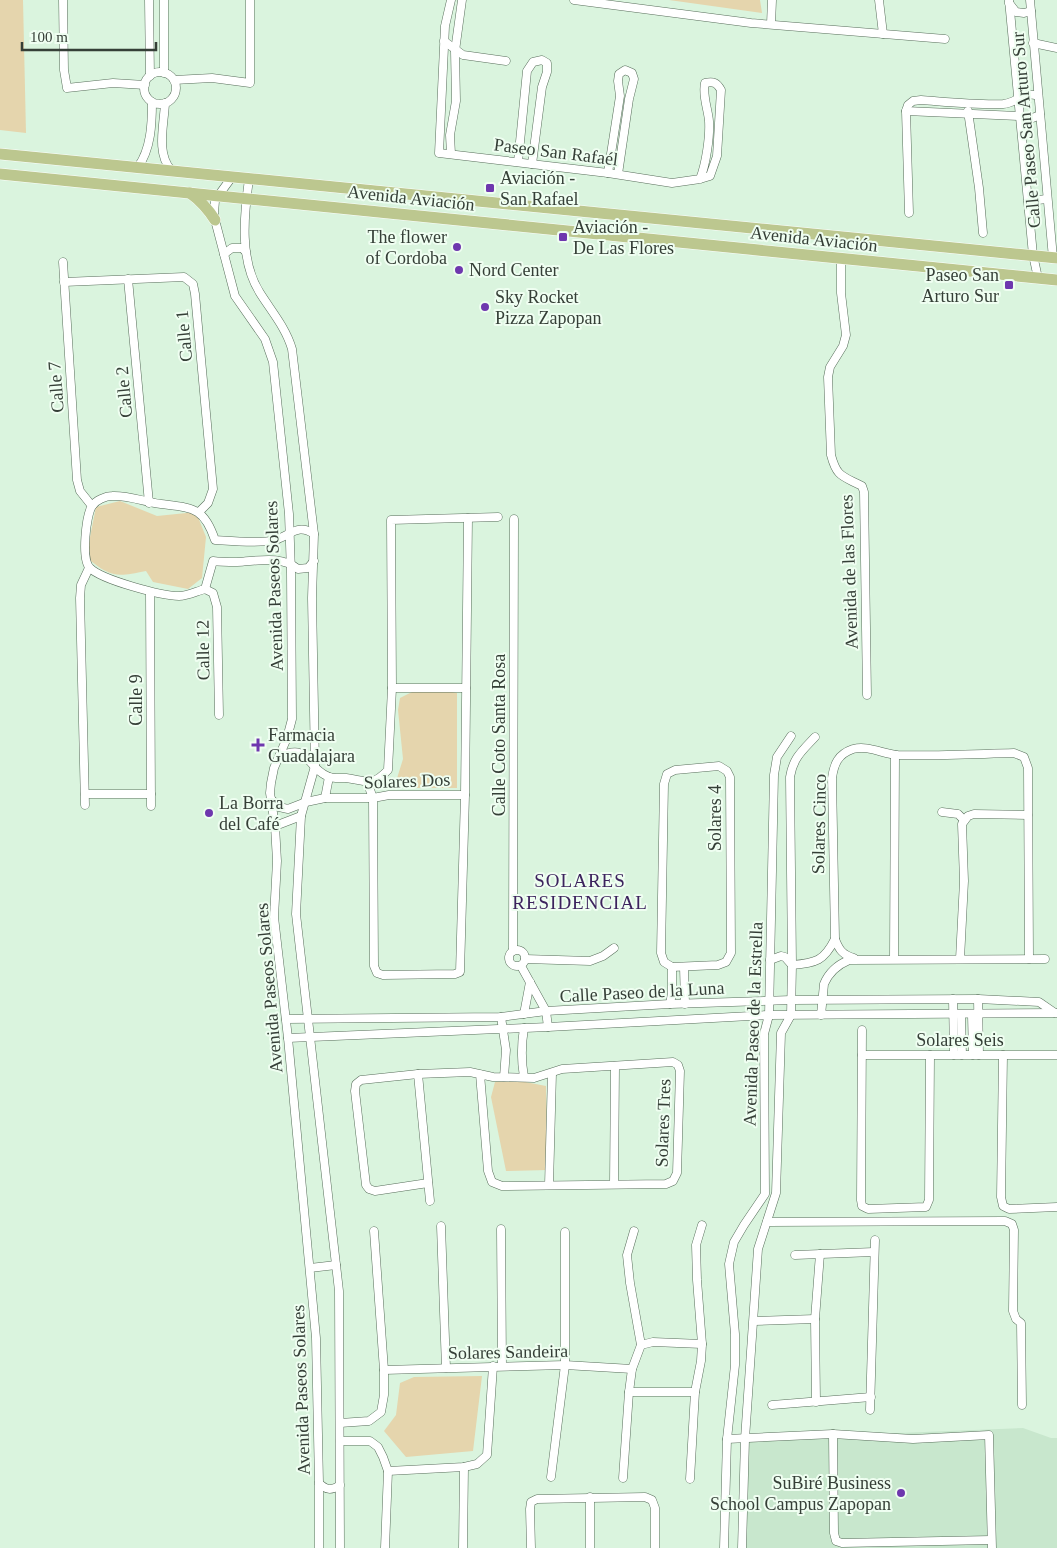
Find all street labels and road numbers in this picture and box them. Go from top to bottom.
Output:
street label: Calle Paseo San Arturo Sur [1007,31,1045,229]
street label: Paseo San Rafaél [493,134,619,170]
street label: Avenida Aviación [346,181,476,215]
street label: Avenida Aviación [749,222,879,256]
street label: Calle 1 [172,309,196,363]
street label: Calle 7 [44,361,68,413]
street label: Calle 2 [112,365,136,419]
street label: Avenida de las Flores [836,494,862,650]
street label: Avenida Paseos Solares [261,500,287,672]
street label: Calle 12 [192,620,214,680]
street label: Calle Coto Santa Rosa [489,654,509,816]
street label: Calle 9 [126,674,146,726]
street label: Solares Dos [363,769,451,793]
street label: Solares Cinco [808,774,830,874]
street label: Solares 4 [705,785,725,851]
street label: Avenida Paseos Solares [252,902,286,1074]
street label: Avenida Paseo de la Estrella [739,921,767,1127]
street label: Calle Paseo de la Luna [559,978,725,1006]
street label: Solares Seis [916,1030,1004,1050]
street label: Solares Tres [651,1078,675,1168]
street label: Avenida Paseos Solares [288,1304,314,1476]
street label: Solares Sandeira [448,1341,568,1363]

